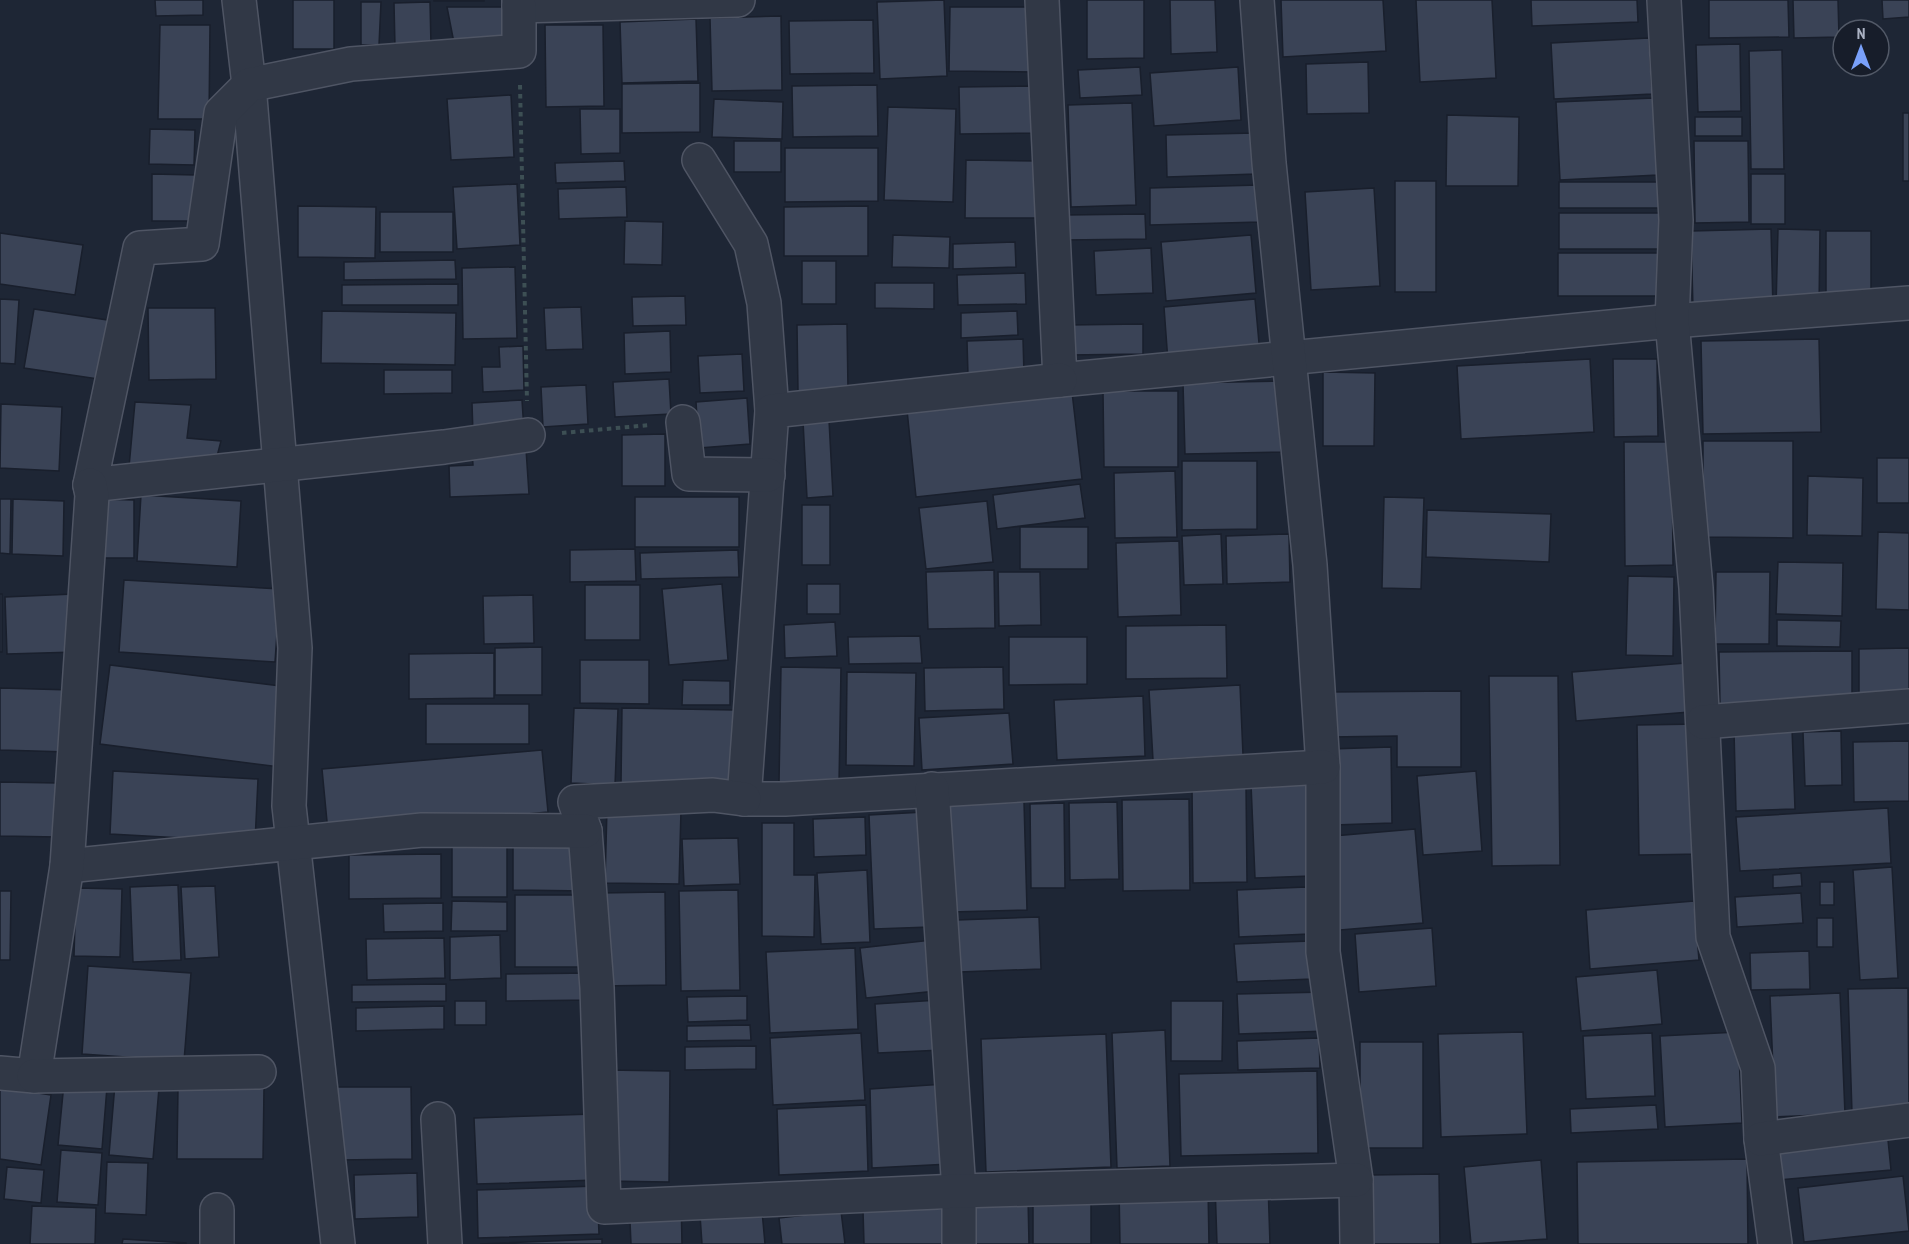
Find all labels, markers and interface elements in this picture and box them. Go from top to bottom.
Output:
north arrow [1831,18,1891,78]
text: N [1857,23,1865,43]

